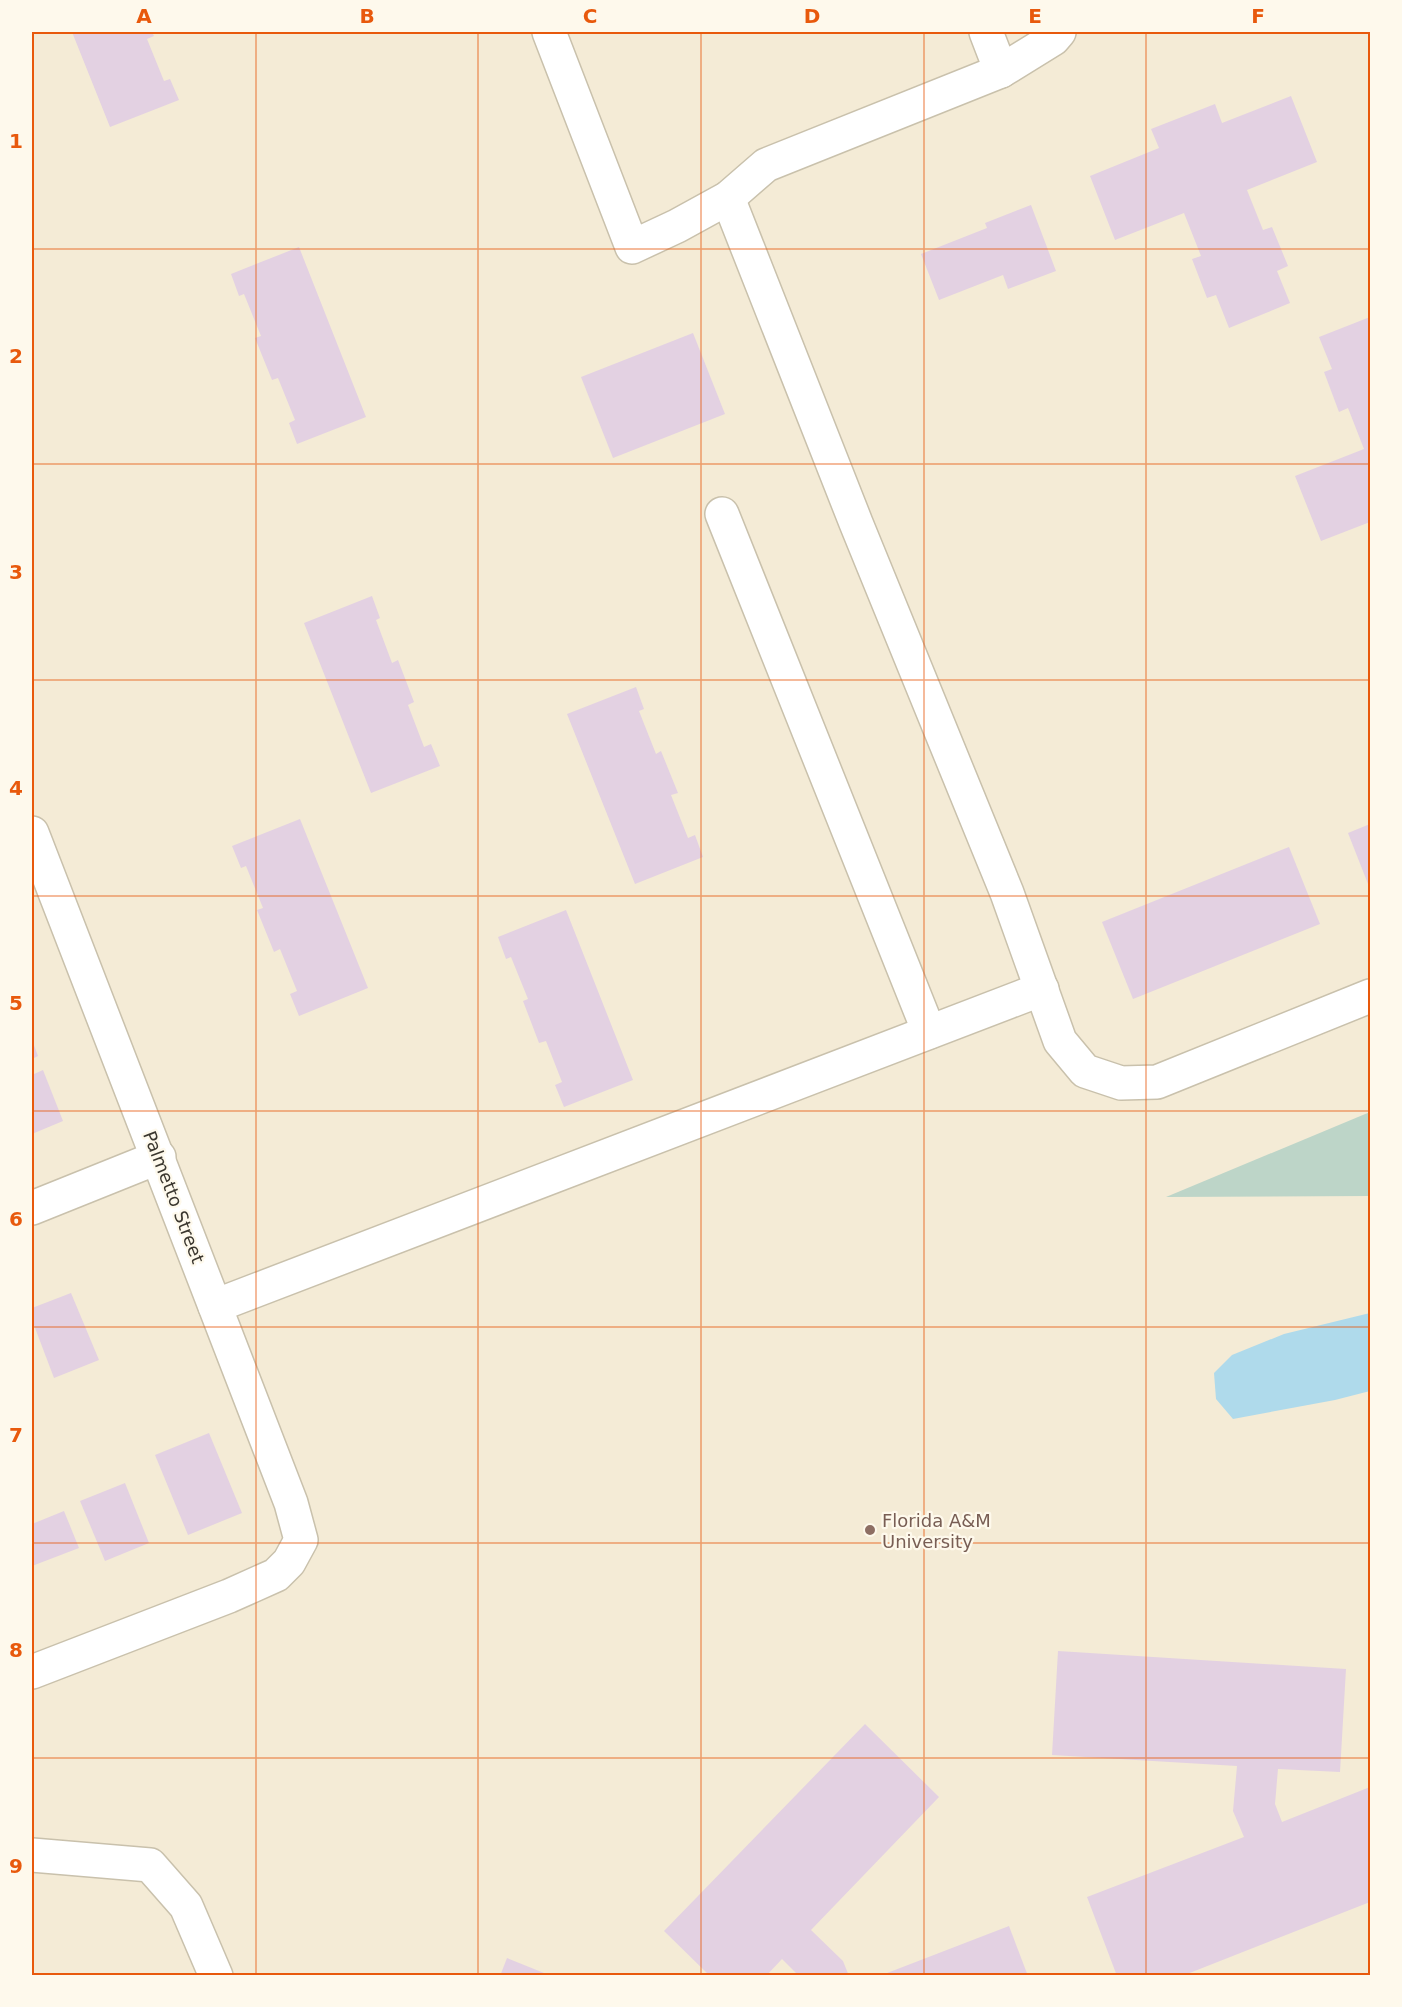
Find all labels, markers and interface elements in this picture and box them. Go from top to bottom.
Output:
text: A [136,4,152,28]
text: B [359,4,375,28]
text: C [583,4,597,28]
text: D [804,4,820,28]
text: E [1028,4,1042,28]
text: F [1251,4,1265,28]
text: 1 [9,129,23,153]
text: 2 [9,344,23,368]
text: 3 [9,560,23,584]
text: 4 [9,776,23,800]
text: 5 [9,991,23,1015]
street label: Palmetto Street [139,1128,209,1266]
text: 6 [9,1207,23,1231]
text: 7 [9,1423,23,1447]
place label: Florida A&M University [882,1510,991,1552]
marker: Florida A&M University [863,1523,877,1537]
text: 8 [9,1638,23,1662]
text: 9 [9,1854,23,1878]

